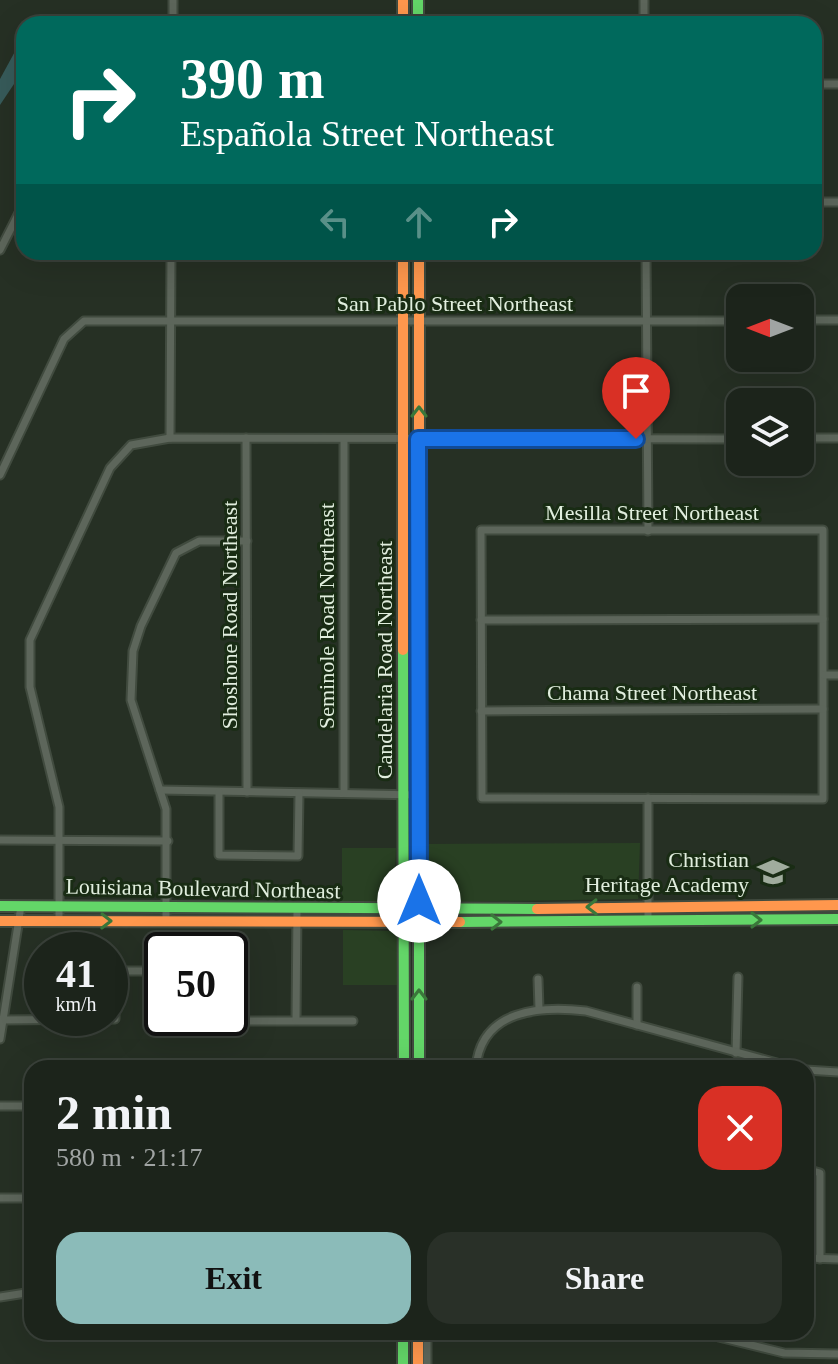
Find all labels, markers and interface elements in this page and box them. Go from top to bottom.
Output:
icon: right [48,48,152,152]
text: 390 m [180,48,325,110]
text: Española Street Northeast [180,114,554,154]
icon: left [313,200,357,244]
icon: ahead [397,200,441,244]
icon: right [481,200,525,244]
north arrow [726,284,814,372]
map controls [726,284,814,476]
street label: San Pablo Street Northeast [337,291,573,316]
pin [602,357,670,439]
icon: arrive [614,369,658,413]
button: layers [726,388,814,476]
one-way arrow [410,405,428,418]
street label: Mesilla Street Northeast [545,500,759,525]
street label: Shoshone Road Northeast [217,501,242,729]
street label: Seminole Road Northeast [314,503,339,729]
street label: Candelaria Road Northeast [372,541,397,779]
street label: Chama Street Northeast [547,680,757,705]
place label: Christian Heritage Academy [585,847,749,897]
school or university icon: Christian Heritage Academy [756,855,790,889]
position arrow [377,859,461,943]
street label: Louisiana Boulevard Northeast [65,874,341,903]
one-way arrow [585,898,598,916]
one-way arrow [750,911,763,929]
one-way arrow [100,913,113,930]
one-way arrow [490,913,503,930]
speed limit sign: 50 [144,932,248,1036]
text: 41 [56,951,96,996]
one-way arrow [410,988,428,1001]
text: km/h [55,993,97,1015]
text: 2 min [56,1086,172,1139]
button: close [698,1086,782,1170]
text: 580 m · 21:17 [56,1143,203,1172]
button: Exit [56,1232,411,1324]
button: Share [427,1232,782,1324]

